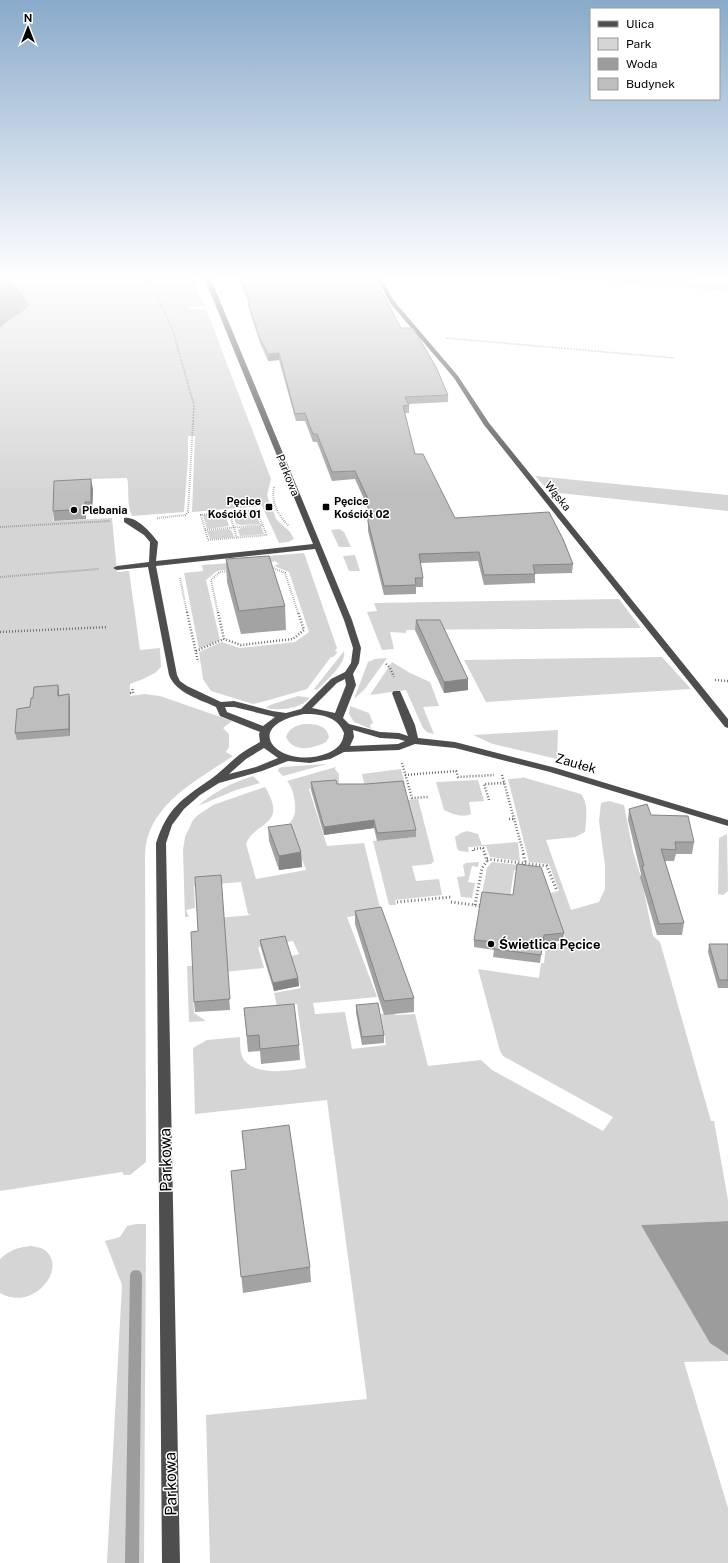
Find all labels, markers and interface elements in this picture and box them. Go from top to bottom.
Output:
north arrow [8,8,48,48]
legend [590,8,720,100]
text: N [24,12,32,24]
text: Ulica [626,17,654,31]
text: Park [626,37,652,51]
text: Woda [626,57,657,71]
text: Budynek [626,77,675,91]
street label: Parkowa [274,452,302,498]
street label: Wąska [543,479,573,513]
place label: Pęcice Kościół 01 [208,495,261,520]
place label: Pęcice Kościół 02 [334,495,390,520]
marker: Pęcice Kościół 01 [264,502,274,512]
marker: Pęcice Kościół 02 [321,502,331,512]
place label: Plebania [82,504,127,516]
marker: Plebania [69,505,79,515]
street label: Zaułek [554,750,598,776]
place label: Świetlica Pęcice [499,936,600,952]
marker: Świetlica Pęcice [486,939,496,949]
street label: Parkowa [155,1128,176,1192]
street label: Parkowa [160,1452,181,1516]

